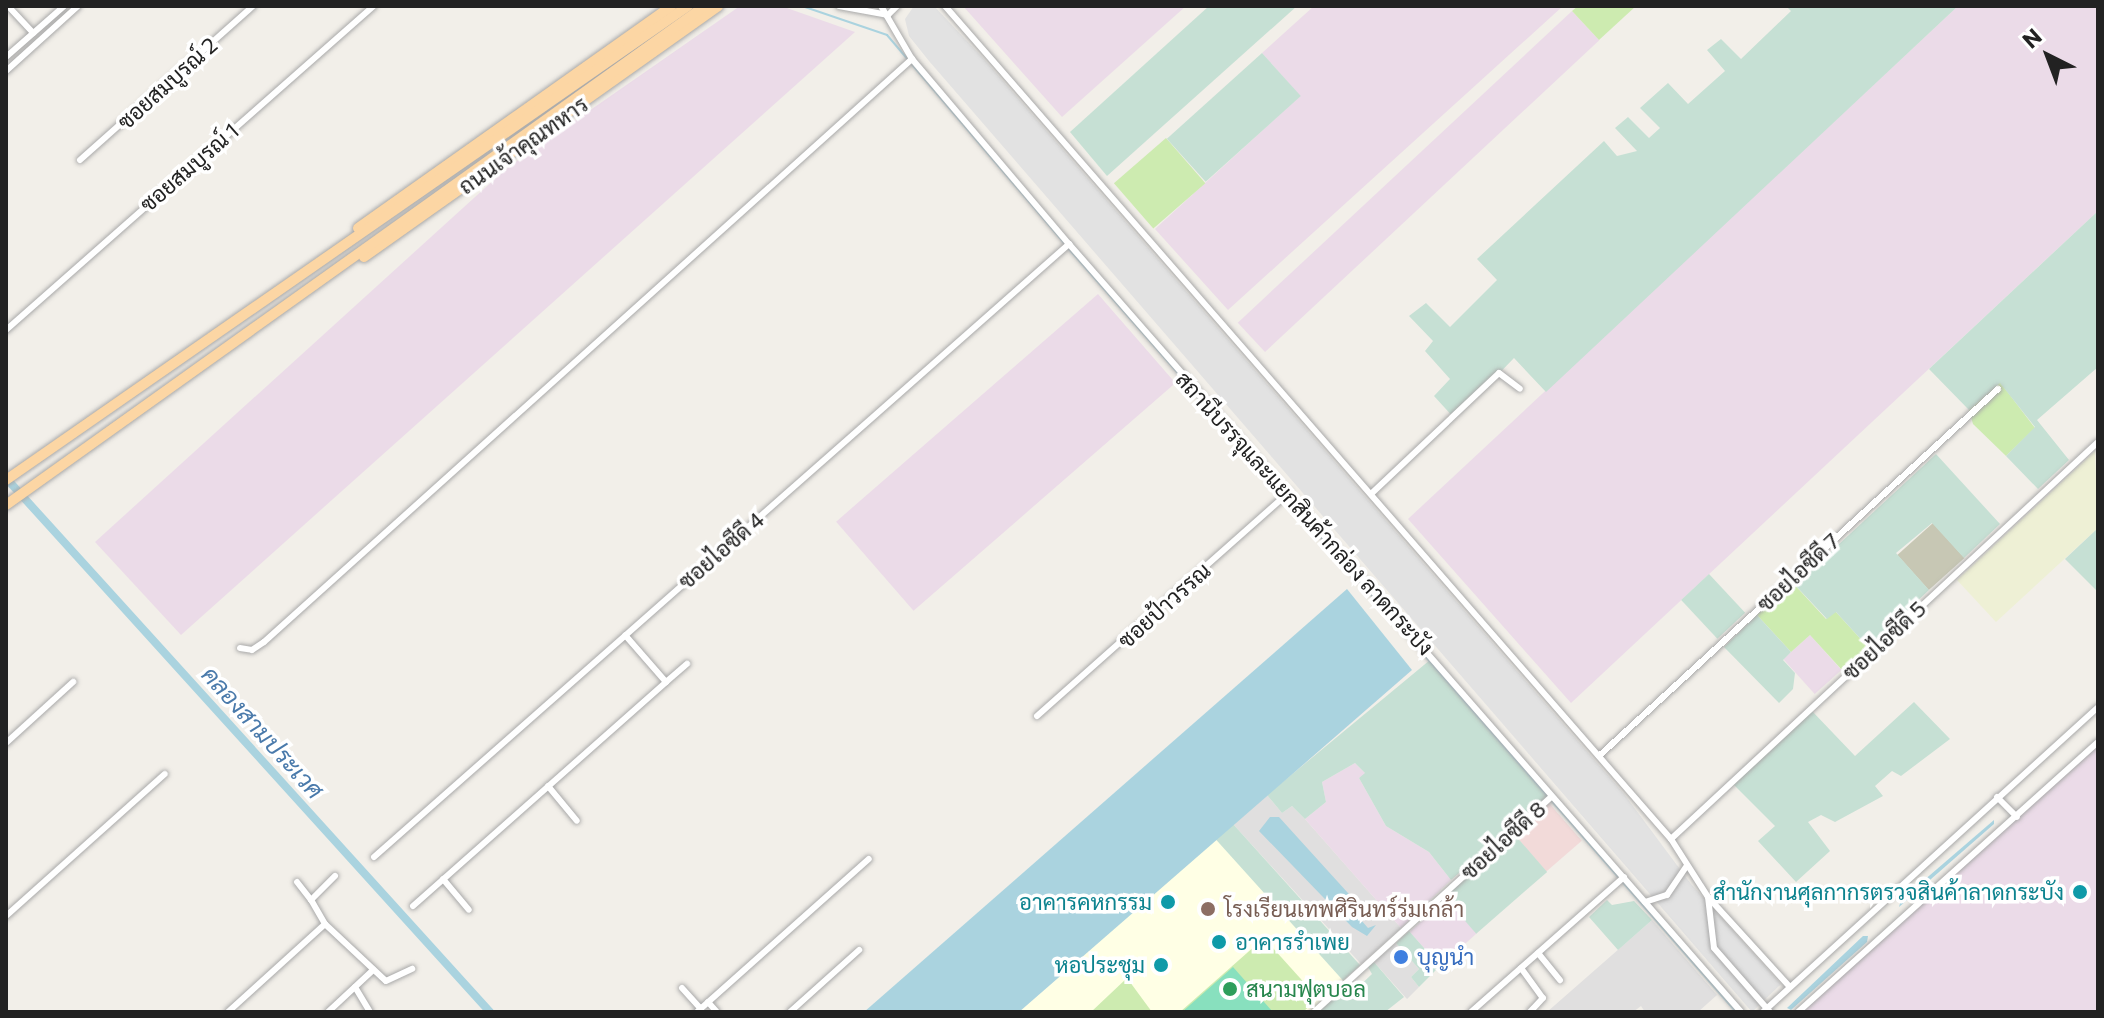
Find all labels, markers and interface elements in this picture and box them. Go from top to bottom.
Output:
north arrow [2008,16,2088,96]
text: N [2016,22,2047,53]
street label: ซอยสมบูรณ์ 2 [112,31,222,135]
street label: ถนนเจ้าคุณทหาร [453,91,593,199]
street label: ซอยสมบูรณ์ 1 [134,117,244,217]
street label: สถานีบรรจุและแยกสินค้ากล่อง ลาดกระบัง [1171,366,1439,660]
street label: ซอยไอซีดี 4 [673,506,769,594]
street label: ซอยไอซีดี 7 [1751,527,1845,617]
street label: ซอยป้าวรรณ [1112,557,1216,653]
street label: ซอยไอซีดี 5 [1837,595,1931,685]
water label: คลองสามประเวศ [196,660,330,804]
street label: ซอยไอซีดี 8 [1455,795,1551,885]
place label: สำนักงานศุลกากรตรวจสินค้าลาดกระบัง [1713,879,2064,905]
marker: สำนักงานศุลกากรตรวจสินค้าลาดกระบัง [2071,883,2089,901]
place label: อาคารคหกรรม [1019,889,1152,915]
marker: อาคารคหกรรม [1159,893,1177,911]
place label: โรงเรียนเทพศิรินทร์ร่มเกล้า [1224,896,1464,922]
marker: โรงเรียนเทพศิรินทร์ร่มเกล้า [1199,900,1217,918]
place label: อาคารรำเพย [1235,929,1350,955]
marker: อาคารรำเพย [1210,933,1228,951]
place label: บุญนำ [1417,944,1474,970]
marker: บุญนำ [1392,948,1410,966]
place label: หอประชุม [1054,952,1145,978]
marker: หอประชุม [1152,956,1170,974]
place label: สนามฟุตบอล [1246,976,1366,1002]
marker: สนามฟุตบอล [1221,980,1239,998]

